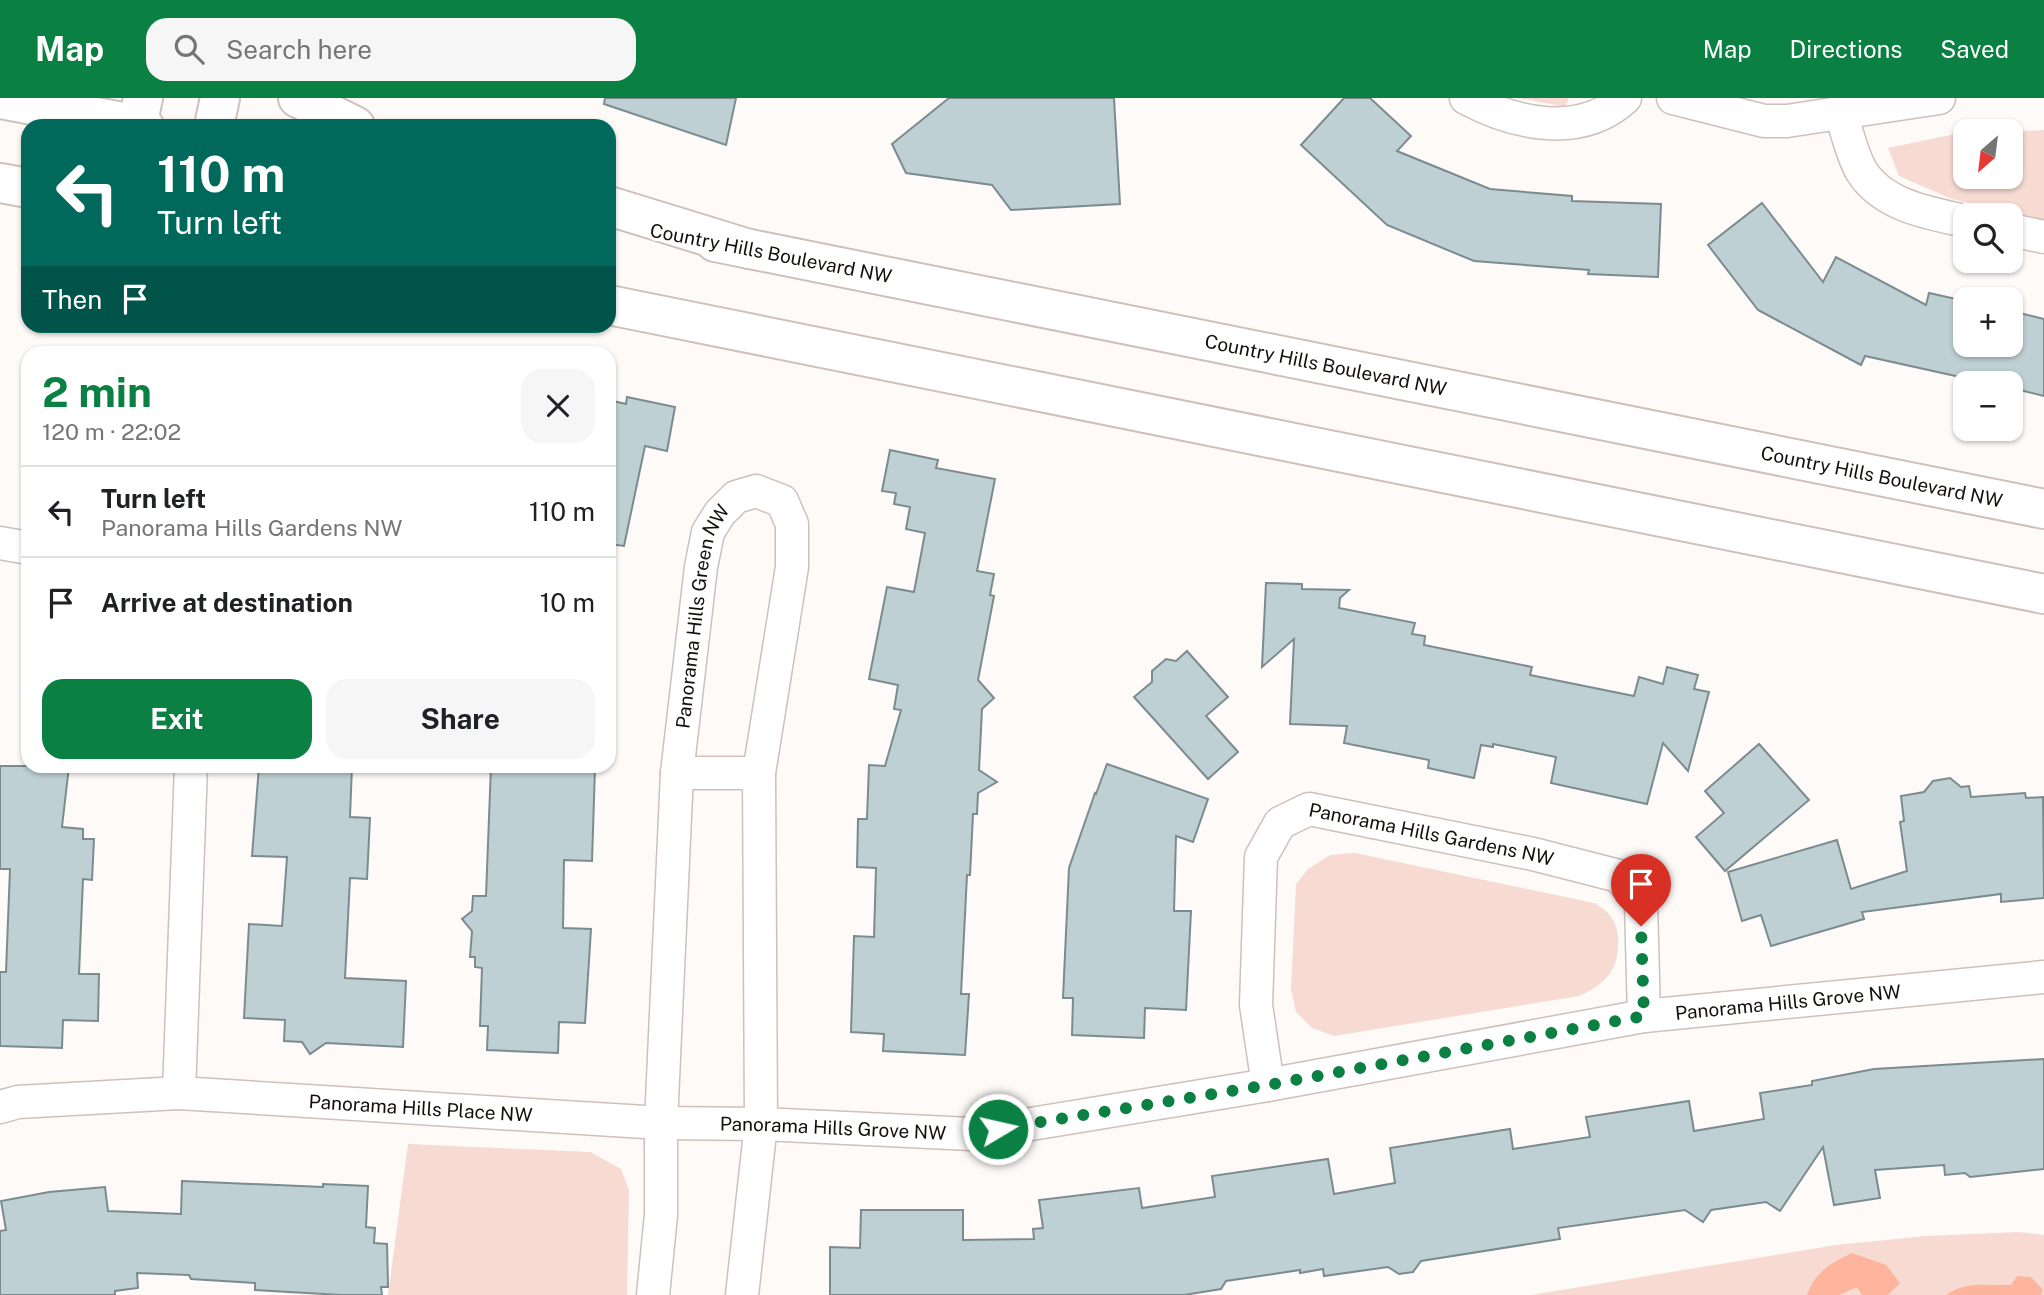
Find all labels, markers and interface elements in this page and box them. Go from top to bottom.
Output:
search box [146,18,636,81]
text: Map [35,30,104,68]
icon: search [170,30,208,68]
text: Search here [226,34,372,65]
text: Map [1703,35,1752,63]
text: Directions [1790,35,1902,63]
text: Saved [1940,35,2009,63]
north arrow [1953,119,2023,189]
map controls [1953,119,2023,441]
text: 110 m [157,145,285,203]
icon: left [42,147,133,238]
button: search [1953,203,2023,273]
text: Turn left [157,204,282,241]
street label: Country Hills Boulevard NW [648,219,894,287]
icon: arrive [116,280,154,318]
text: Then [42,284,102,315]
button: + [1953,287,2023,357]
street label: Country Hills Boulevard NW [1203,330,1449,400]
text: 2 min [42,367,152,416]
button: close [521,369,595,443]
button: − [1953,371,2023,441]
text: 120 m · 22:02 [42,418,181,445]
street label: Country Hills Boulevard NW [1759,441,2004,511]
text: Turn left [101,483,206,514]
icon: left [42,493,80,531]
text: 110 m [529,496,595,527]
street label: Panorama Hills Green NW [671,500,734,730]
text: Panorama Hills Gardens NW [101,514,402,541]
icon: arrive [42,584,80,622]
text: Arrive at destination [101,587,353,618]
text: 10 m [540,587,595,618]
button: Exit [42,679,312,759]
button: Share [326,679,595,759]
street label: Panorama Hills Gardens NW [1307,798,1556,870]
pin [1611,854,1671,926]
icon: arrive [1622,865,1660,903]
street label: Panorama Hills Grove NW [1674,980,1902,1024]
street label: Panorama Hills Place NW [308,1090,533,1126]
position arrow [961,1092,1035,1166]
street label: Panorama Hills Grove NW [720,1113,947,1144]

